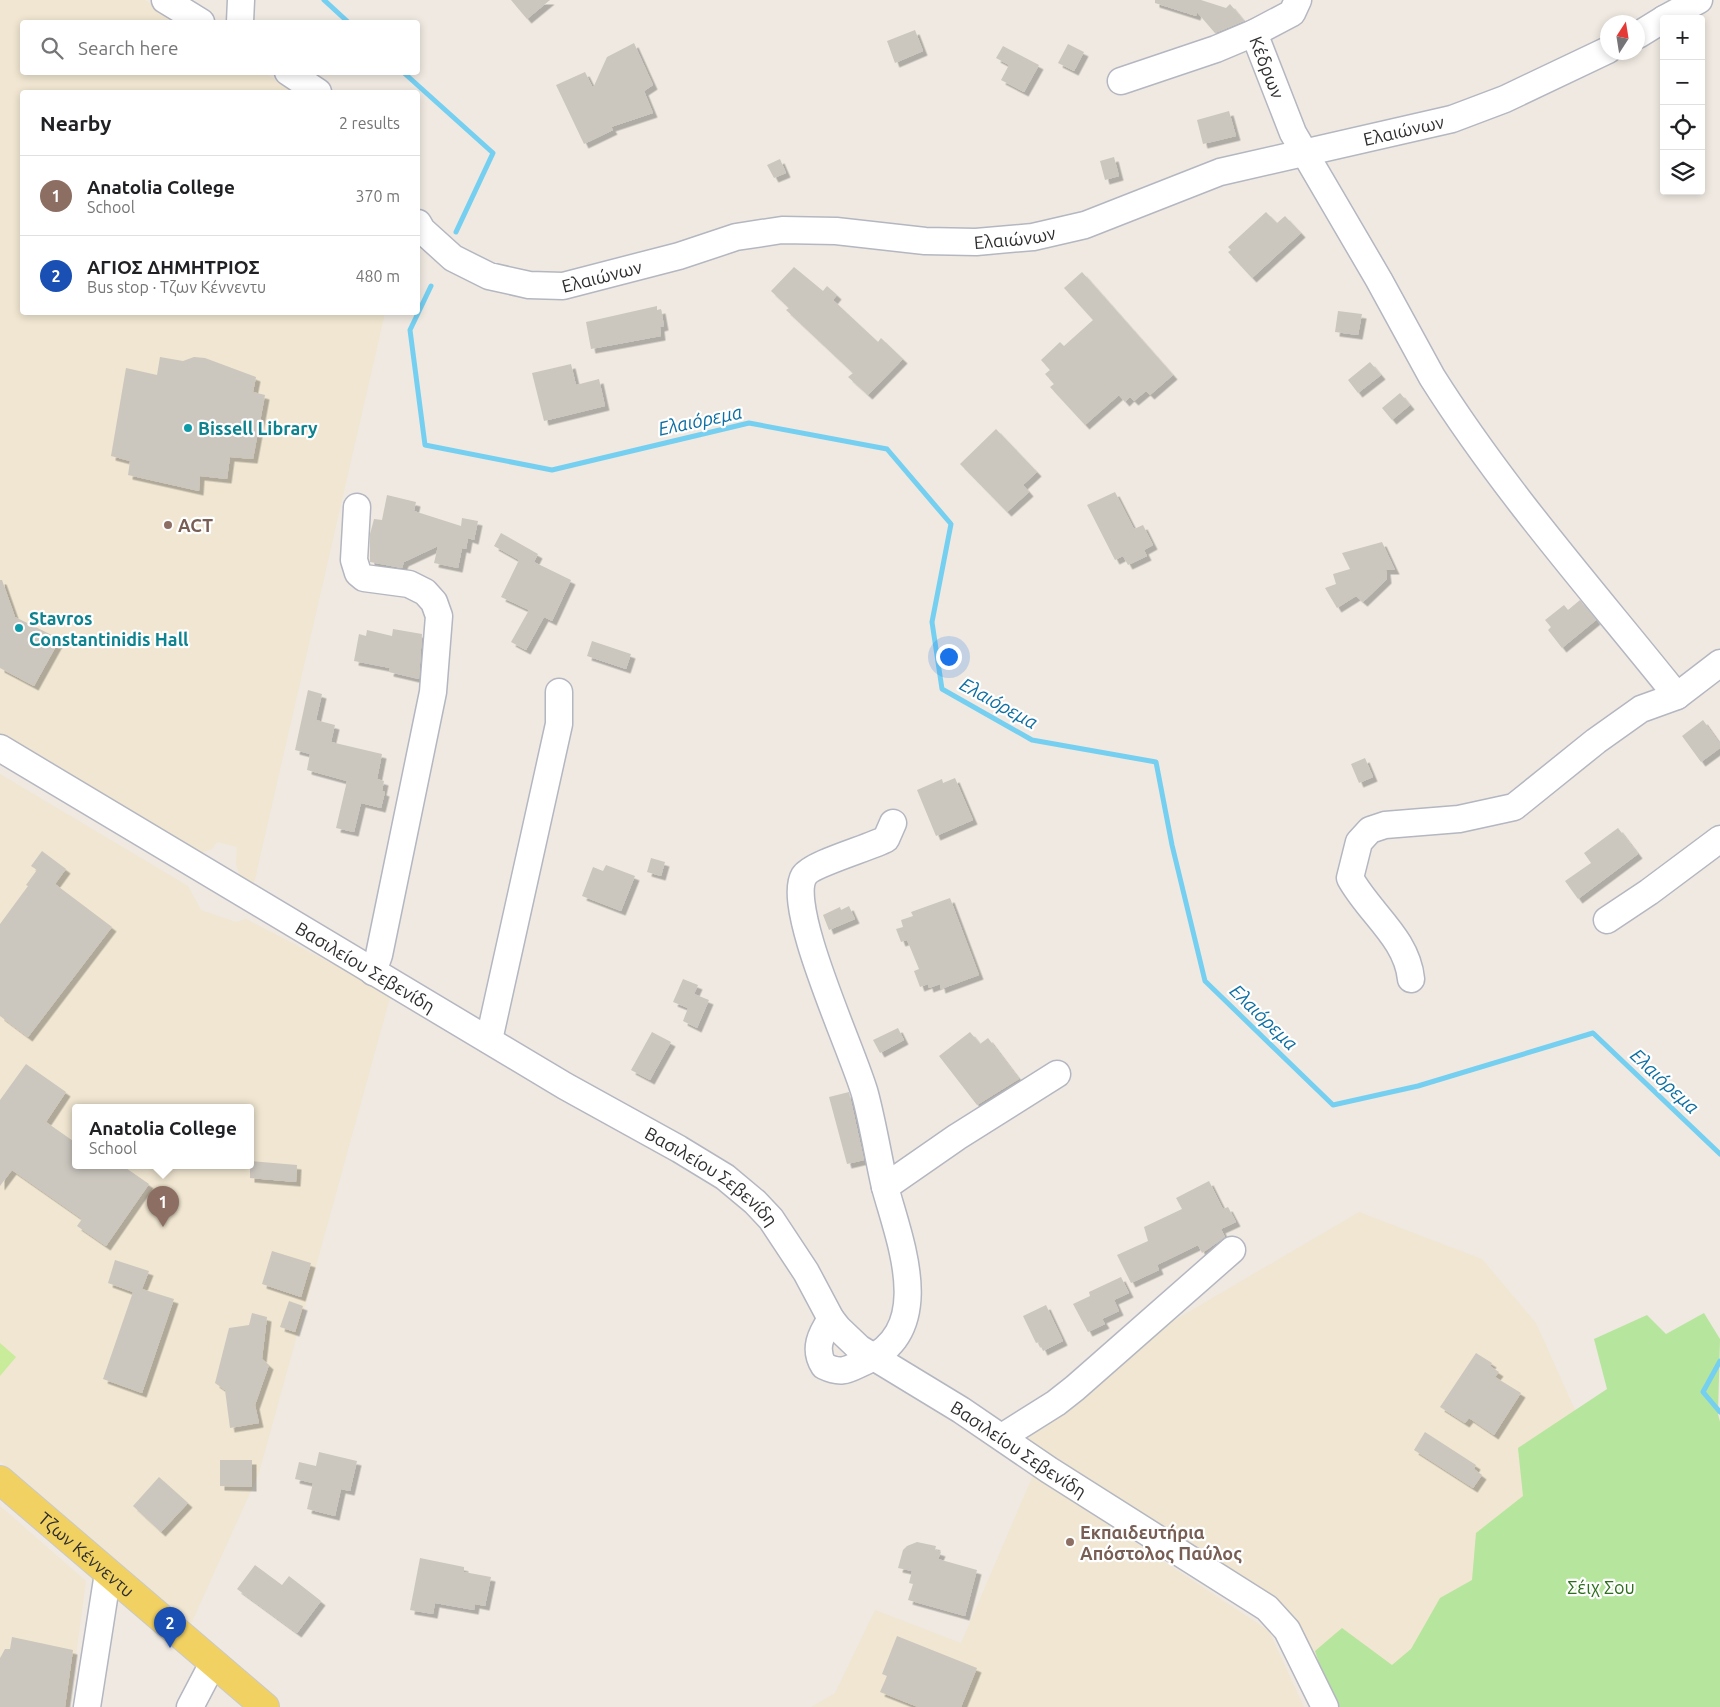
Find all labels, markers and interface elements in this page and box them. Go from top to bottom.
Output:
north arrow [1600,15,1645,60]
map controls [1660,15,1705,195]
button: + [1660,15,1705,60]
search box [20,20,420,75]
street label: Κέδρων [1246,33,1289,101]
icon: search [38,34,66,62]
text: Search here [78,37,178,59]
button: − [1660,60,1705,105]
button: locate [1660,105,1705,150]
text: Nearby [40,111,111,135]
street label: Ελαιώνων [1361,111,1446,149]
text: 2 results [339,114,400,132]
button: layers [1660,150,1705,195]
text: Anatolia College [87,176,235,198]
text: 1 [51,187,61,205]
text: 370 m [355,187,400,205]
text: School [87,198,135,216]
street label: Ελαιώνων [973,222,1058,252]
text: ΑΓΙΟΣ ΔΗΜΗΤΡΙΟΣ [87,256,260,278]
street label: Ελαιώνων [559,256,644,296]
text: 2 [51,267,61,285]
text: 480 m [355,267,400,285]
text: Bus stop · Τζων Κέννεντυ [87,278,266,296]
water label: Ελαιόρεμα [656,400,744,440]
place label: Bissell Library [198,418,318,438]
marker: Bissell Library [182,422,194,434]
place label: ACT [178,515,213,535]
marker: ACT [162,519,174,531]
place label: Stavros Constantinidis Hall [29,608,189,649]
marker: Stavros Constantinidis Hall [13,622,25,634]
your location [936,644,962,670]
water label: Ελαιόρεμα [956,673,1042,733]
street label: Βασιλείου Σεβενίδη [292,917,439,1016]
water label: Ελαιόρεμα [1226,979,1302,1055]
water label: Ελαιόρεμα [1626,1044,1704,1118]
popup [72,1104,254,1169]
text: Anatolia College [89,1117,237,1139]
street label: Βασιλείου Σεβενίδη [642,1122,782,1229]
text: School [89,1139,137,1157]
pin: 1 [147,1186,179,1227]
street label: Βασιλείου Σεβενίδη [947,1396,1090,1501]
street label: Τζων Κέννεντυ [35,1508,138,1601]
place label: Εκπαιδευτήρια Απόστολος Παύλος [1080,1522,1242,1564]
marker: Εκπαιδευτήρια Απόστολος Παύλος [1064,1536,1076,1548]
park label: Σέιχ Σου [1567,1577,1635,1597]
pin: 2 [154,1607,186,1648]

